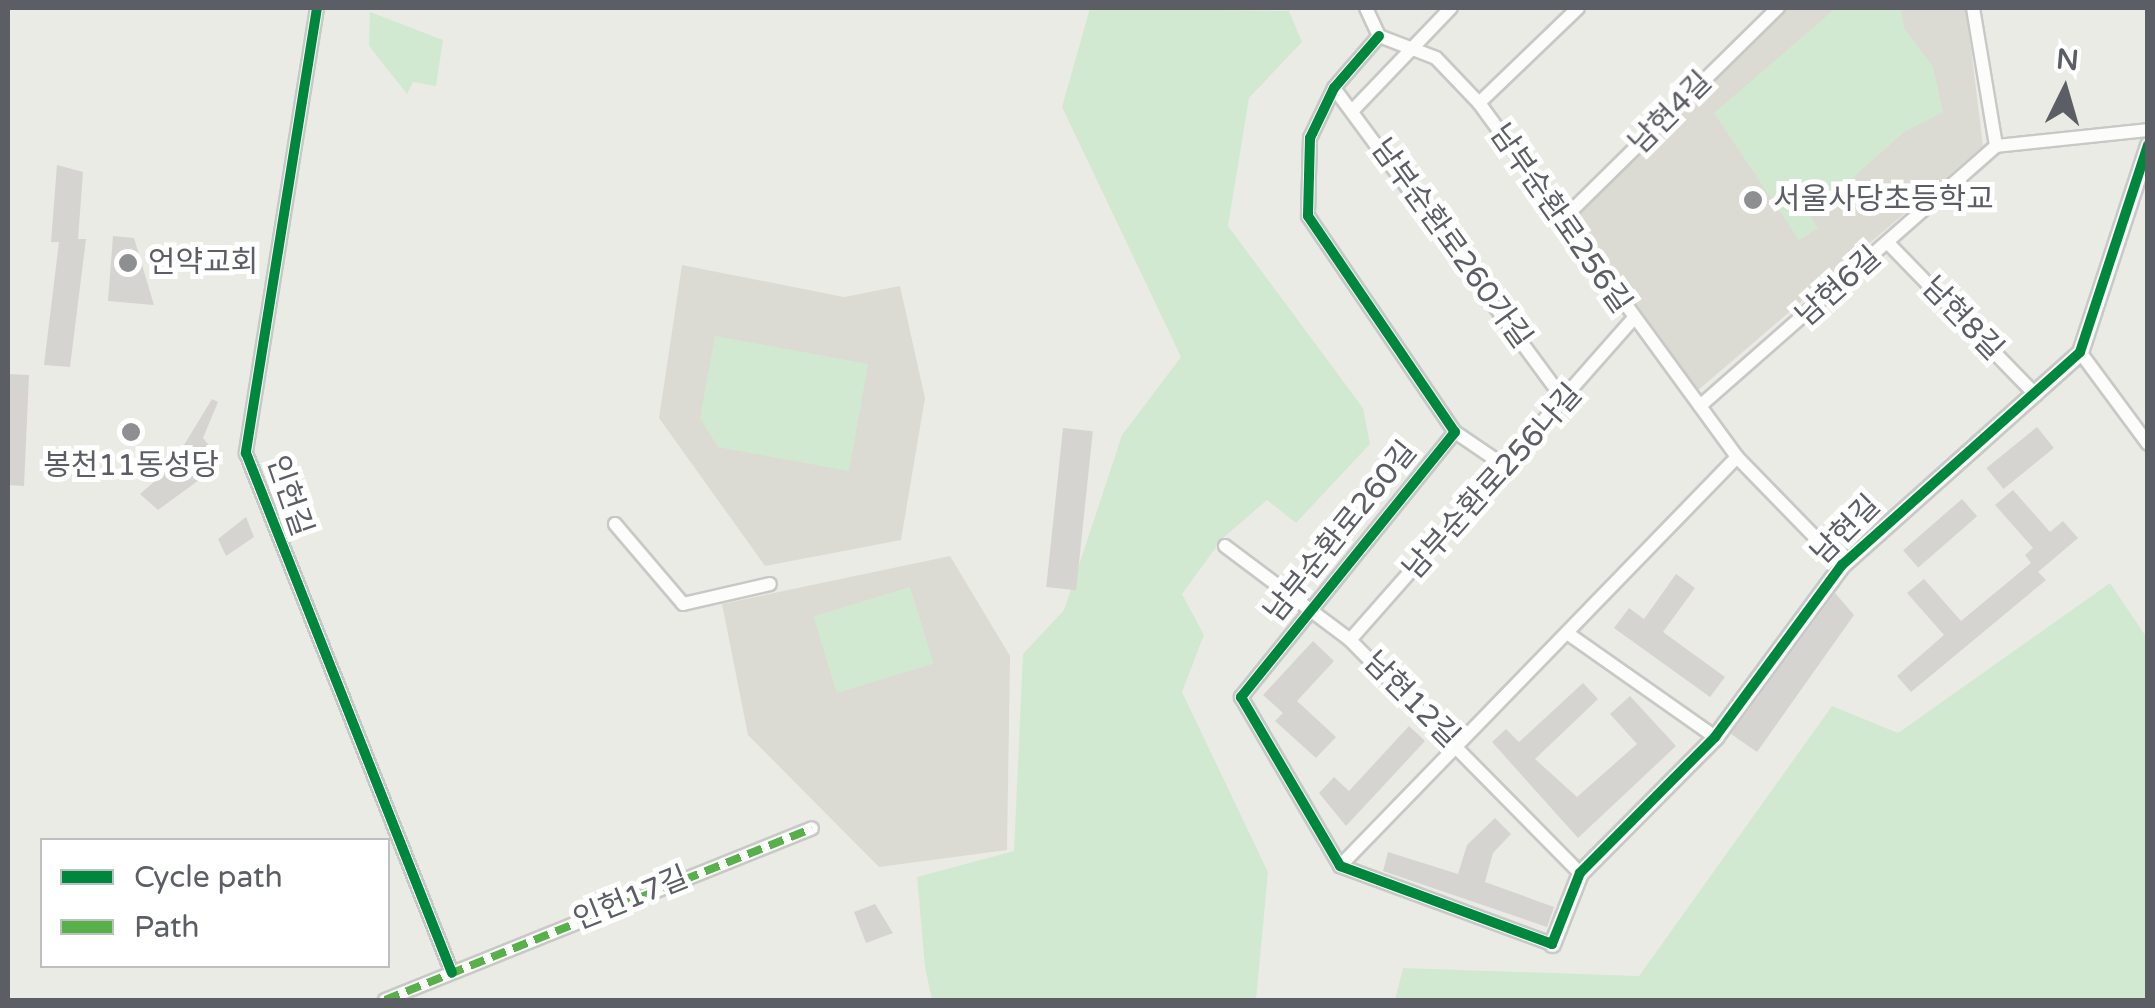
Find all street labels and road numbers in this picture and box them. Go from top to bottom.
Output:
street label: 남현4길 [1622,64,1720,162]
street label: 남부순환로256길 [1482,118,1638,320]
street label: 남부순환로260가길 [1363,132,1539,356]
street label: 남현6길 [1789,240,1889,334]
street label: 남현8길 [1914,270,2010,368]
street label: 남부순환로256나길 [1396,377,1590,587]
street label: 남부순환로260길 [1257,434,1425,630]
street label: 인헌길 [259,451,319,541]
street label: 남현길 [1804,488,1888,572]
street label: 남현12길 [1356,645,1466,755]
street label: 인헌17길 [568,860,694,938]

